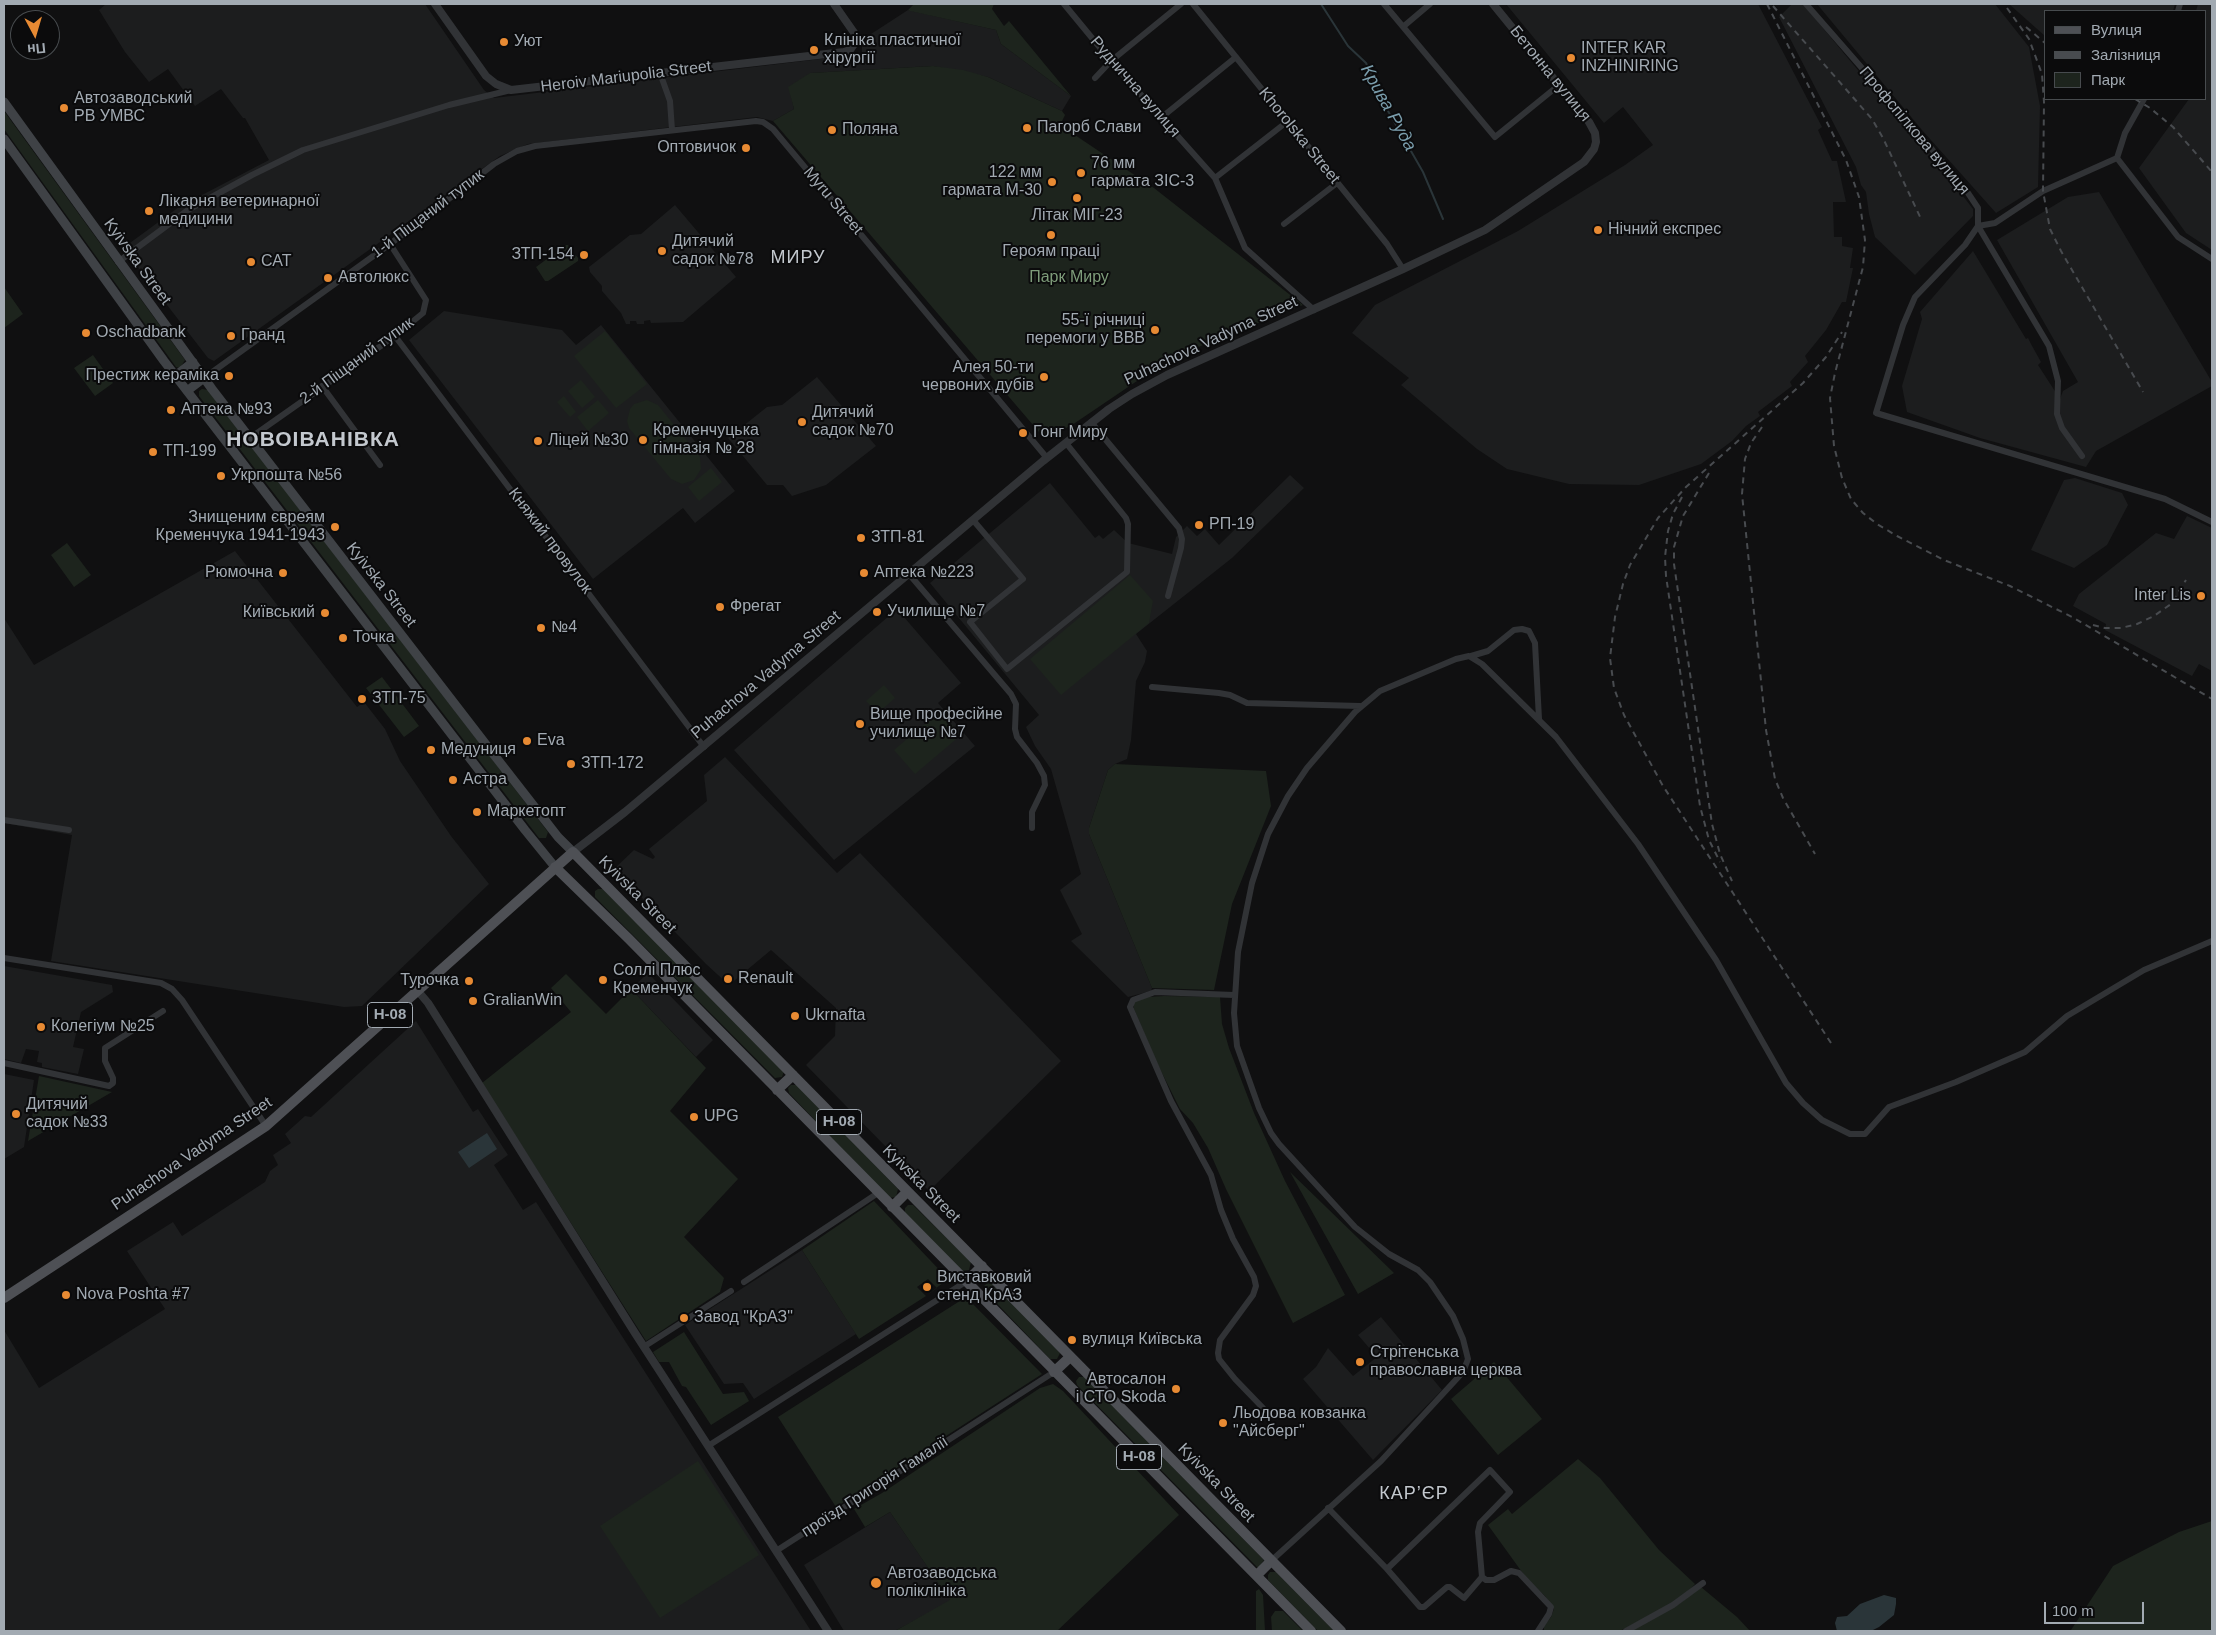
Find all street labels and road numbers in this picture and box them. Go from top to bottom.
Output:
street label: Бетонна вулиця [1505,22,1595,126]
street label: Руднична вулиця [1086,33,1184,141]
street label: Heroiv Mariupolia Street [540,57,712,97]
street label: Профспілкова вулиця [1855,63,1973,199]
street label: Khorolska Street [1254,84,1344,188]
street label: Myru Street [799,163,867,239]
street label: 1-й Піщаний тупик [368,165,488,263]
street label: Kyivska Street [99,215,175,309]
street label: Puhachova Vadyma Street [1121,292,1301,390]
street label: 2-й Піщаний тупик [296,313,418,409]
street label: Княжий провулок [504,484,596,598]
street label: Kyivska Street [342,539,420,631]
street label: Puhachova Vadyma Street [687,607,845,743]
street label: Kyivska Street [594,852,680,938]
road number: Н-08 [368,1002,412,1028]
street label: Puhachova Vadyma Street [108,1093,276,1215]
road number: Н-08 [816,1110,862,1134]
street label: Kyivska Street [878,1141,964,1227]
street label: проїзд Григорія Гамалії [798,1432,952,1542]
street label: Kyivska Street [1174,1440,1258,1526]
road number: Н-08 [1116,1444,1162,1470]

